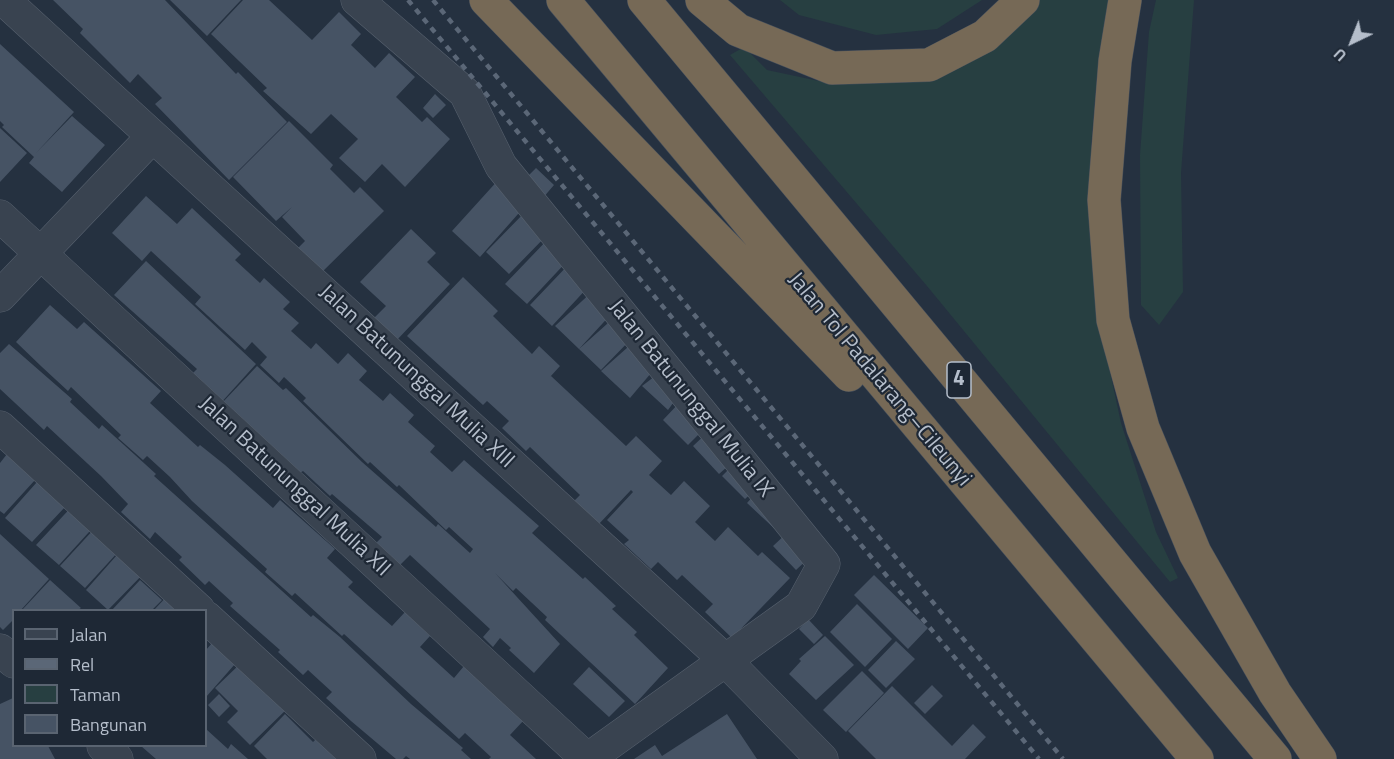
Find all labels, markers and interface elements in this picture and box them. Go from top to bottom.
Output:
north arrow [1322,12,1382,72]
text: U [1328,43,1352,68]
street label: Jalan Tol Padalarang–Cileunyi [782,268,976,492]
street label: Jalan Batununggal Mulia XIII [313,280,519,474]
street label: Jalan Batununggal Mulia IX [602,295,778,503]
road number: 4 [947,362,971,398]
street label: Jalan Batununggal Mulia XII [193,391,395,583]
legend [12,609,207,747]
text: Jalan [70,621,107,648]
text: Rel [70,651,94,678]
text: Taman [70,681,121,708]
text: Bangunan [70,711,147,738]

